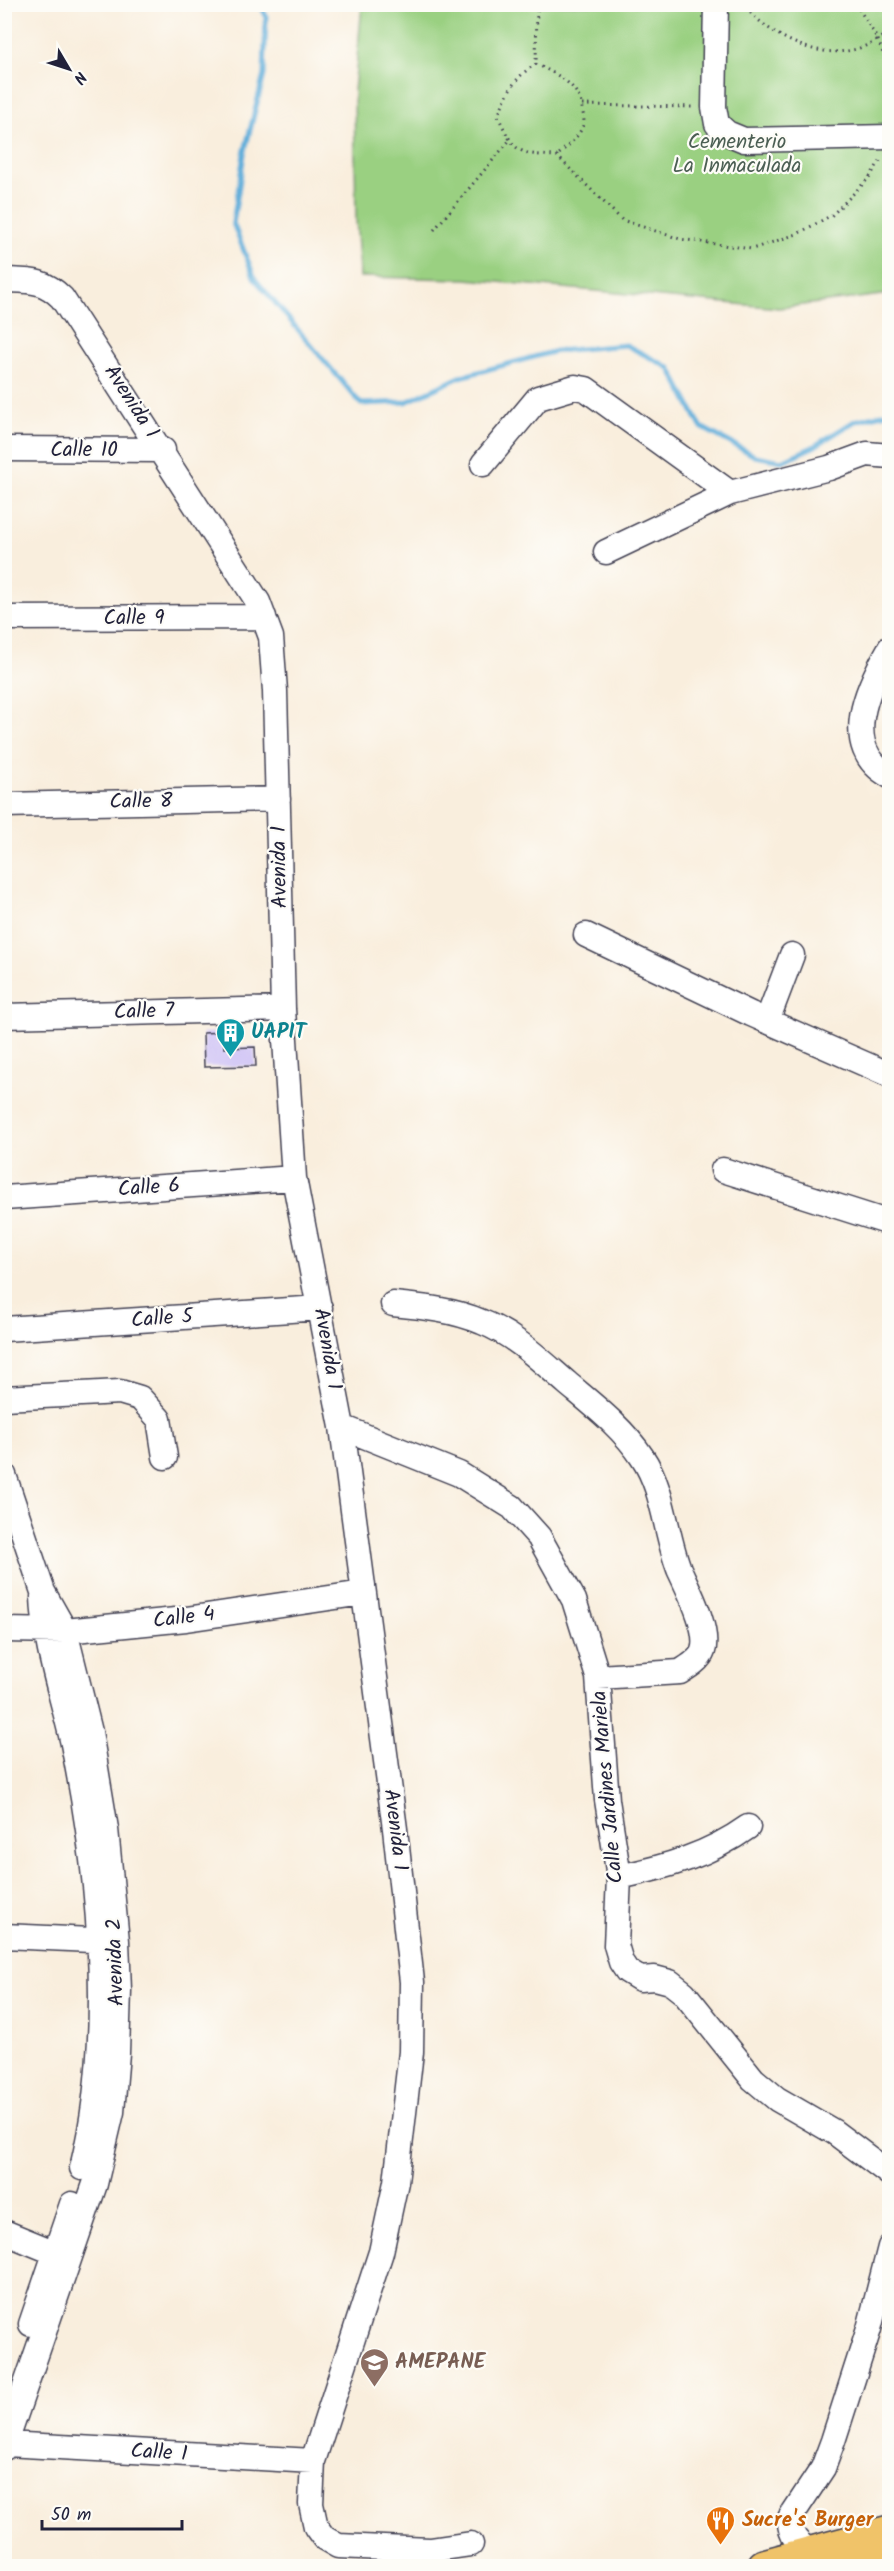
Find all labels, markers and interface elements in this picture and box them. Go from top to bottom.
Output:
north arrow [39,39,99,99]
text: N [67,66,92,89]
park label: Cementerio La Inmaculada [673,126,801,183]
street label: Avenida 1 [95,358,167,446]
street label: Calle 10 [50,434,118,467]
street label: Calle 9 [104,602,164,635]
street label: Calle 8 [109,785,173,819]
street label: Avenida 1 [263,825,297,909]
street label: Calle 7 [113,994,176,1030]
building icon: UAPIT [214,1016,246,1058]
place label: UAPIT [251,1016,309,1049]
street label: Calle 6 [117,1169,181,1207]
street label: Calle 5 [130,1300,196,1338]
street label: Avenida 1 [304,1305,350,1393]
street label: Calle 4 [151,1598,217,1638]
street label: Calle Jardines Mariela [583,1689,633,1885]
street label: Avenida 1 [374,1787,416,1873]
street label: Avenida 2 [98,1917,134,2007]
school or university icon: AMEPANE [358,2346,390,2388]
place label: AMEPANE [395,2346,487,2379]
street label: Calle 1 [130,2435,188,2471]
scale bar [42,2493,182,2531]
text: 50 m [51,2501,91,2530]
restaurant icon: Sucre's Burger [705,2504,737,2546]
place label: Sucre's Burger [742,2504,875,2537]

